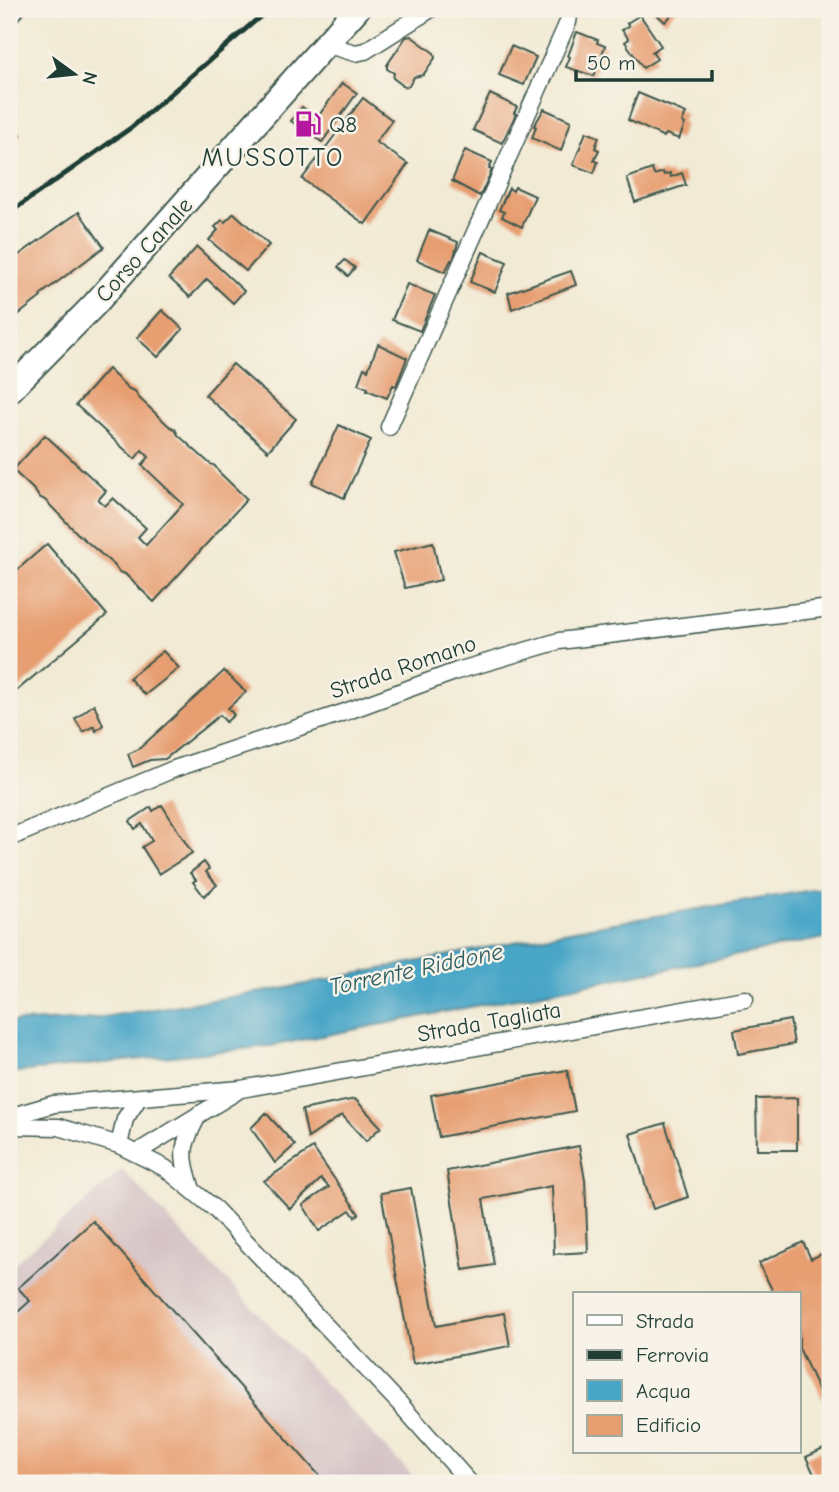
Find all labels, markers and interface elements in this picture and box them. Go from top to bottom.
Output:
north arrow [38,38,108,108]
scale bar [576,38,713,82]
text: 50 m [587,51,636,75]
text: N [77,69,102,87]
fuel station icon: Q8 [293,109,323,139]
place label: Q8 [329,111,357,138]
district label: MUSSOTTO [202,143,344,173]
street label: Corso Canale [90,192,198,308]
street label: Strada Romano [326,629,480,705]
water label: Torrente Riddone [326,937,506,1001]
street label: Strada Tagliata [415,996,563,1048]
legend [573,1292,800,1454]
text: Strada [636,1309,694,1333]
text: Ferrovia [636,1343,709,1367]
text: Acqua [636,1379,691,1403]
text: Edificio [636,1413,701,1437]

